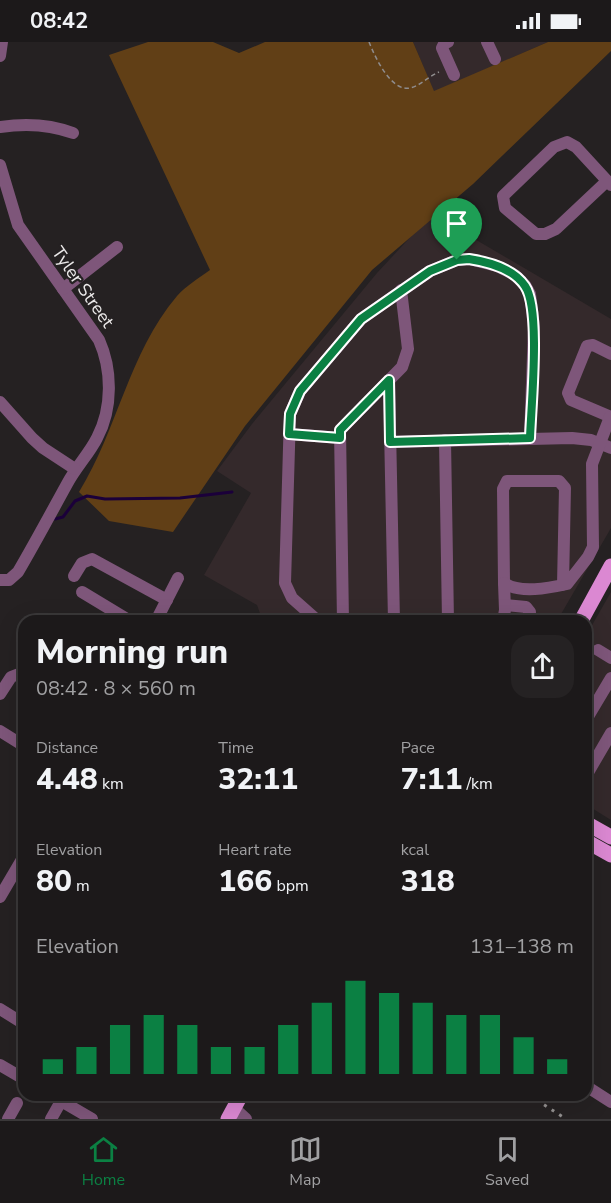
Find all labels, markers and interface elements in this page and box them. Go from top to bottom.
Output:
text: 08:42 [30,6,88,36]
pin [431,198,482,260]
icon: arrive [440,207,473,240]
street label: Tyler Street [46,242,120,333]
text: Morning run [36,630,228,675]
button: share [511,635,574,698]
text: 08:42 · 8 × 560 m [36,675,196,702]
text: Distance [36,737,98,759]
text: Time [218,737,254,759]
text: Pace [401,737,435,759]
text: 4.48 [36,759,98,800]
text: 32:11 [218,759,298,800]
text: 7:11 [401,759,462,800]
text: km [98,773,124,795]
text: /km [462,773,493,795]
text: Elevation [36,839,102,861]
text: Heart rate [218,839,292,861]
text: kcal [401,839,429,861]
text: 80 [36,861,72,902]
text: 166 [218,861,272,902]
text: 318 [401,861,455,902]
text: m [72,875,90,897]
text: bpm [272,875,309,897]
text: Elevation [36,933,119,960]
text: 131–138 m [470,933,574,960]
tab: Home [82,1133,125,1191]
tab: Map [289,1133,322,1191]
tab: Saved [485,1133,529,1191]

